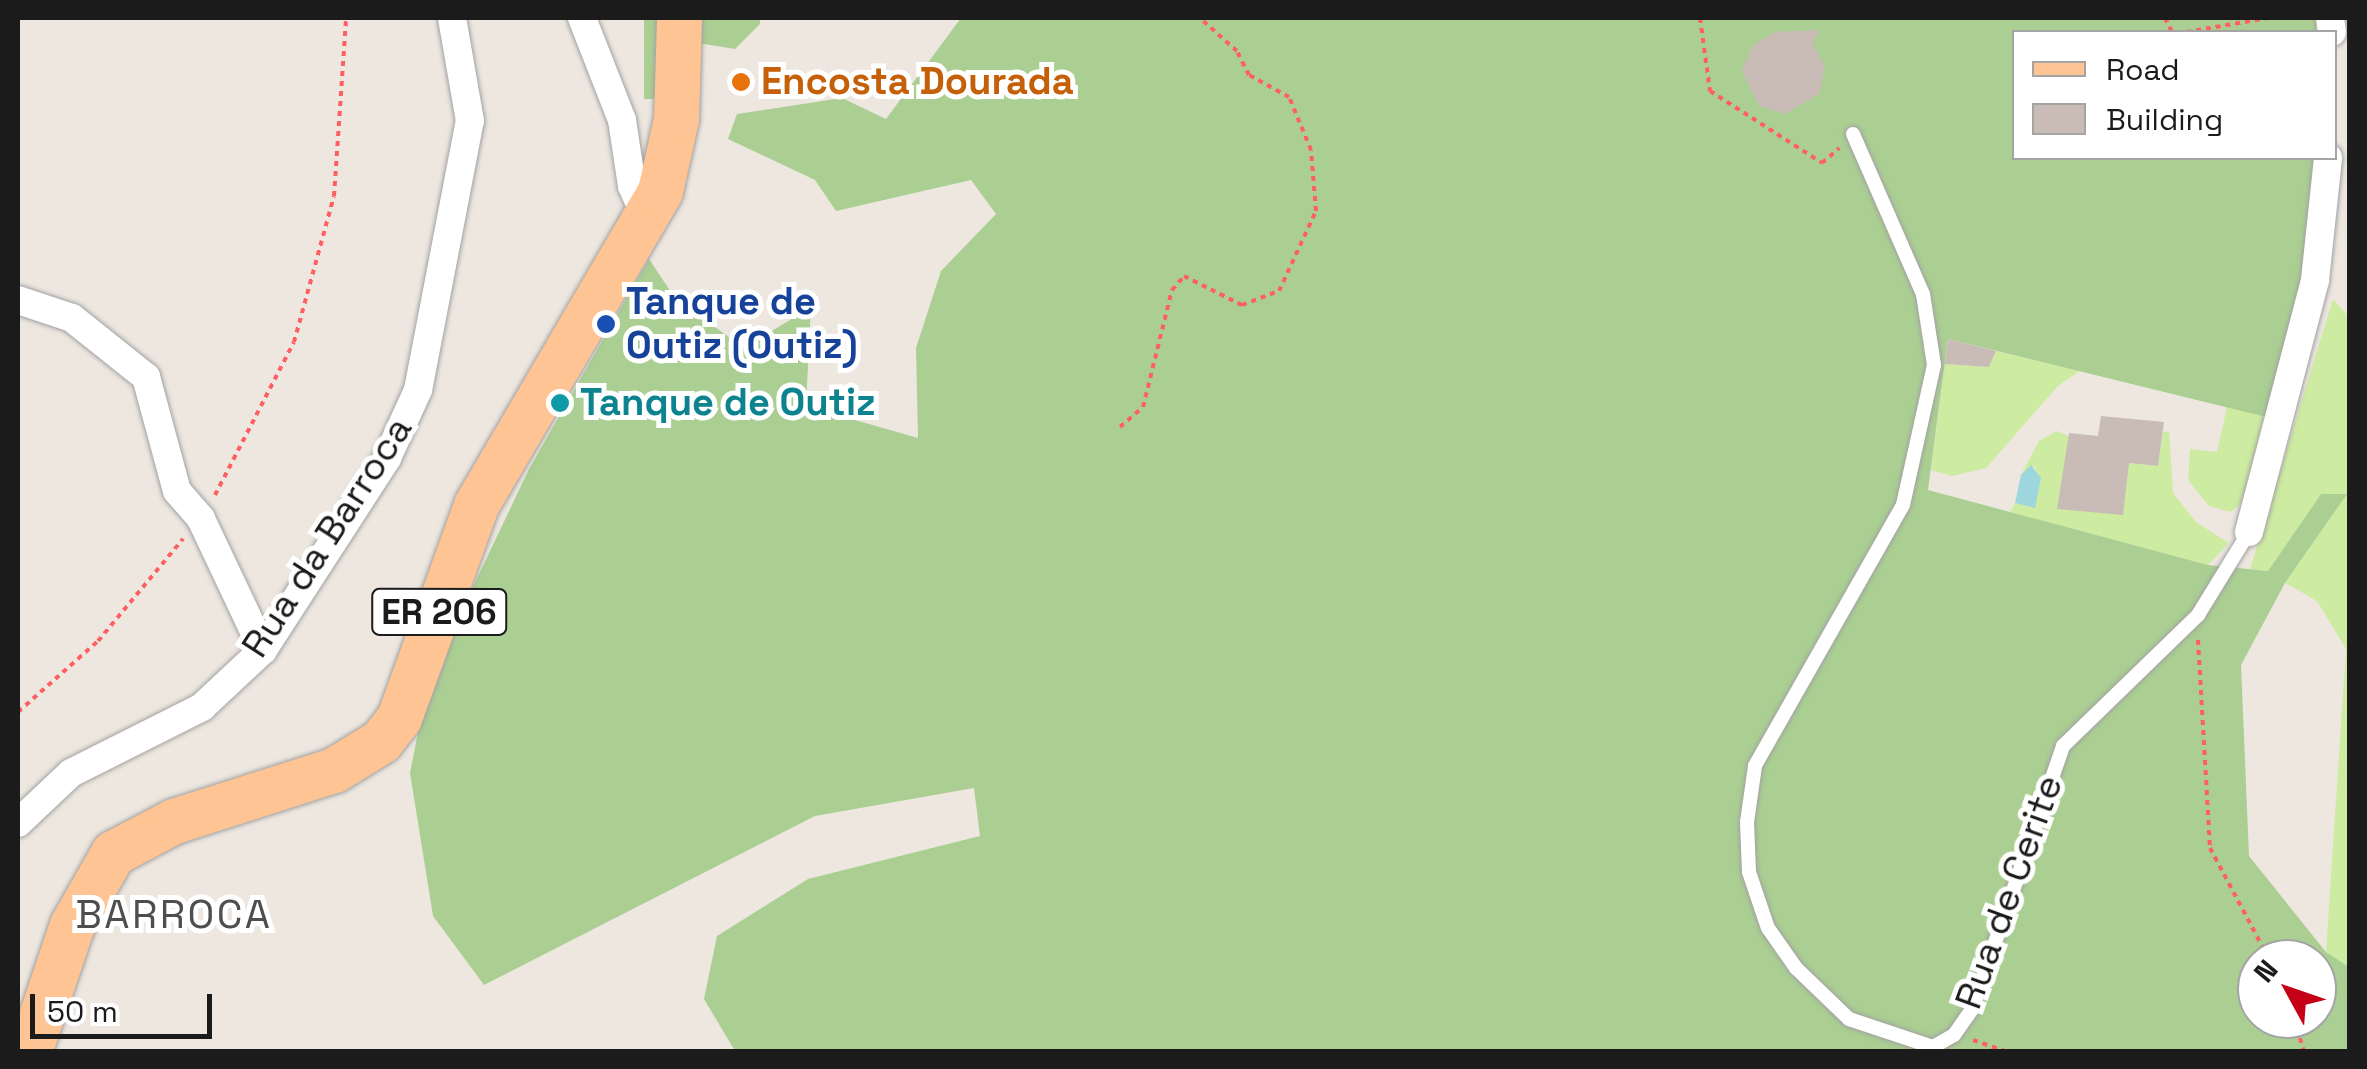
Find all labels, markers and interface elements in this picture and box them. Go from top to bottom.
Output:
legend [2012,30,2337,160]
text: Road [2106,50,2180,89]
place label: Encosta Dourada [761,59,1074,105]
marker: Encosta Dourada [730,71,752,93]
text: Building [2106,100,2223,139]
place label: Tanque de Outiz (Outiz) [626,279,858,368]
marker: Tanque de Outiz (Outiz) [595,313,617,335]
place label: Tanque de Outiz [580,380,876,426]
marker: Tanque de Outiz [549,392,571,414]
street label: Rua da Barroca [232,408,422,666]
road number: ER 206 [369,582,509,642]
street label: Rua de Cerite [1946,769,2072,1015]
district label: BARROCA [76,891,272,939]
north arrow [2237,939,2337,1039]
text: N [2246,952,2285,990]
scale bar [35,974,218,1036]
text: 50 m [47,992,118,1031]

